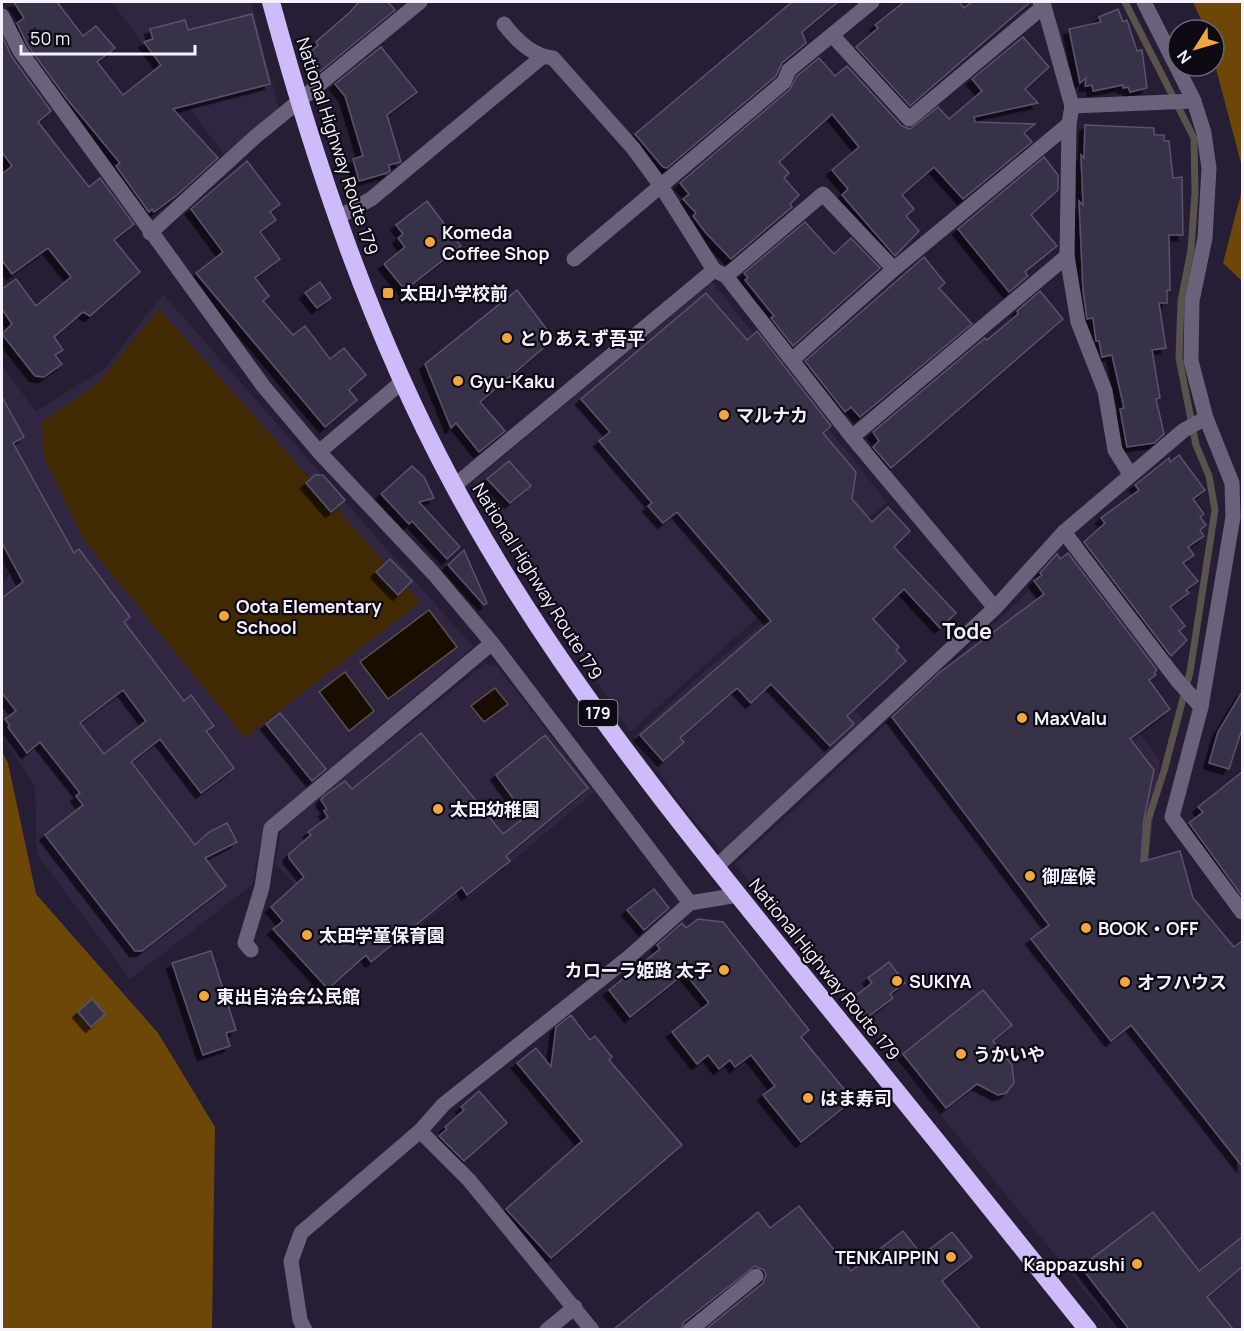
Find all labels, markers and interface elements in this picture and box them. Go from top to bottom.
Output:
scale bar [21,18,195,56]
north arrow [1166,18,1226,78]
text: 50 m [30,26,70,50]
street label: National Highway Route 179 [291,34,385,258]
text: N [1172,46,1196,68]
place label: Komeda Coffee Shop [442,220,550,265]
marker: Komeda Coffee Shop [423,235,437,249]
place label: 太田小学校前 [400,281,508,305]
marker: 太田小学校前 [381,286,395,300]
place label: とりあえず吾平 [519,326,645,350]
marker: とりあえず吾平 [500,331,514,345]
place label: Gyu-Kaku [470,369,555,393]
marker: Gyu-Kaku [451,374,465,388]
place label: マルナカ [736,403,808,427]
marker: マルナカ [717,408,731,422]
street label: National Highway Route 179 [468,478,608,684]
place label: Oota Elementary School [236,594,382,639]
marker: Oota Elementary School [217,609,231,623]
district label: Tode [942,617,992,645]
road number: 179 [578,700,618,726]
place label: MaxValu [1034,706,1107,730]
marker: MaxValu [1015,711,1029,725]
place label: 太田幼稚園 [450,797,540,821]
marker: 太田幼稚園 [431,802,445,816]
place label: 御座候 [1041,864,1096,888]
marker: 御座候 [1023,869,1037,883]
street label: National Highway Route 179 [744,873,906,1065]
place label: BOOK・OFF [1098,916,1199,940]
marker: BOOK・OFF [1079,921,1093,935]
place label: 太田学童保育園 [319,923,445,947]
marker: 太田学童保育園 [300,928,314,942]
place label: カローラ姫路 太子 [564,958,712,982]
marker: カローラ姫路 太子 [717,963,731,977]
place label: SUKIYA [909,969,972,993]
place label: オフハウス [1137,970,1227,994]
marker: SUKIYA [890,974,904,988]
marker: オフハウス [1118,975,1132,989]
place label: 東出自治会公民館 [216,984,360,1008]
marker: 東出自治会公民館 [197,989,211,1003]
place label: うかいや [973,1042,1045,1066]
marker: うかいや [954,1047,968,1061]
place label: はま寿司 [820,1086,892,1110]
marker: はま寿司 [801,1091,815,1105]
place label: TENKAIPPIN [835,1245,939,1269]
marker: TENKAIPPIN [944,1250,958,1264]
place label: Kappazushi [1024,1252,1125,1276]
marker: Kappazushi [1130,1257,1144,1271]

